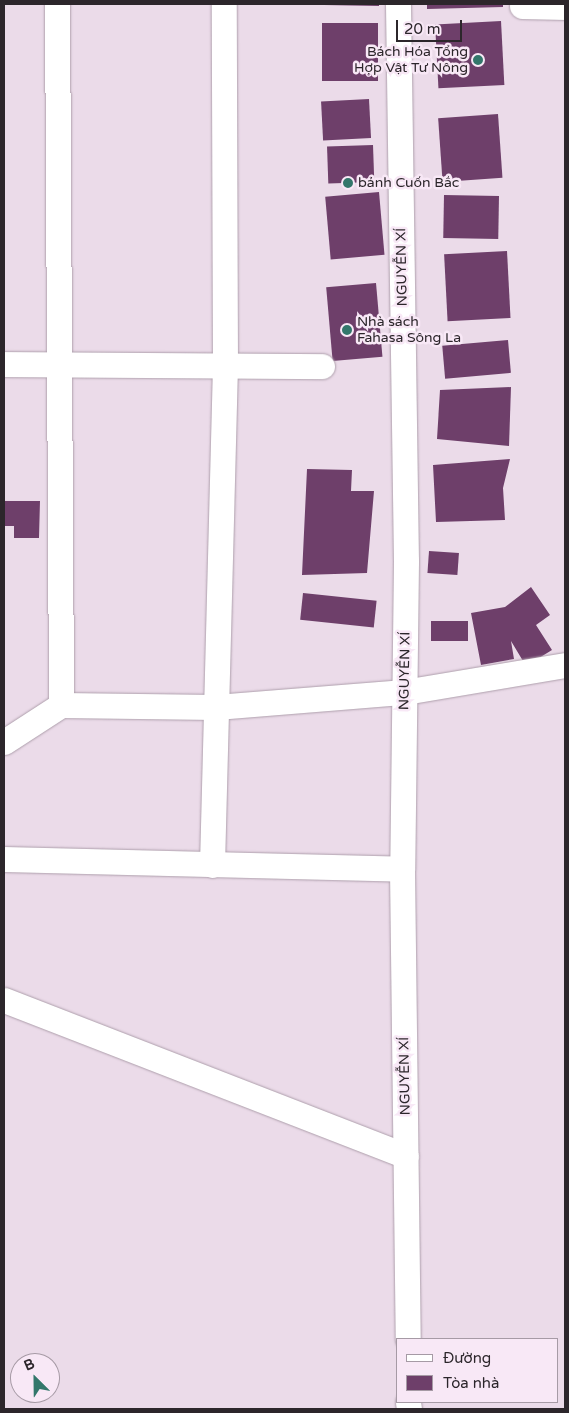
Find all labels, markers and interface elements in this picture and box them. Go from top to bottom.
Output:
scale bar [399,10,465,42]
text: 20 m [404,20,441,38]
place label: Bách Hóa Tổng Hợp Vật Tư Nông [354,44,468,76]
marker: Bách Hóa Tổng Hợp Vật Tư Nông [472,54,484,66]
place label: bánh Cuốn Bắc [358,175,459,191]
marker: bánh Cuốn Bắc [342,177,354,189]
street label: NGUYỄN XÍ [393,228,411,306]
place label: Nhà sách Fahasa Sông La [357,314,461,347]
marker: Nhà sách Fahasa Sông La [341,324,353,336]
street label: NGUYỄN XÍ [396,632,414,710]
street label: NGUYỄN XÍ [396,1037,414,1115]
legend [396,1338,559,1403]
text: Đường [443,1349,491,1367]
north arrow [10,1353,60,1403]
text: B [22,1355,37,1374]
text: Tòa nhà [443,1374,499,1392]

